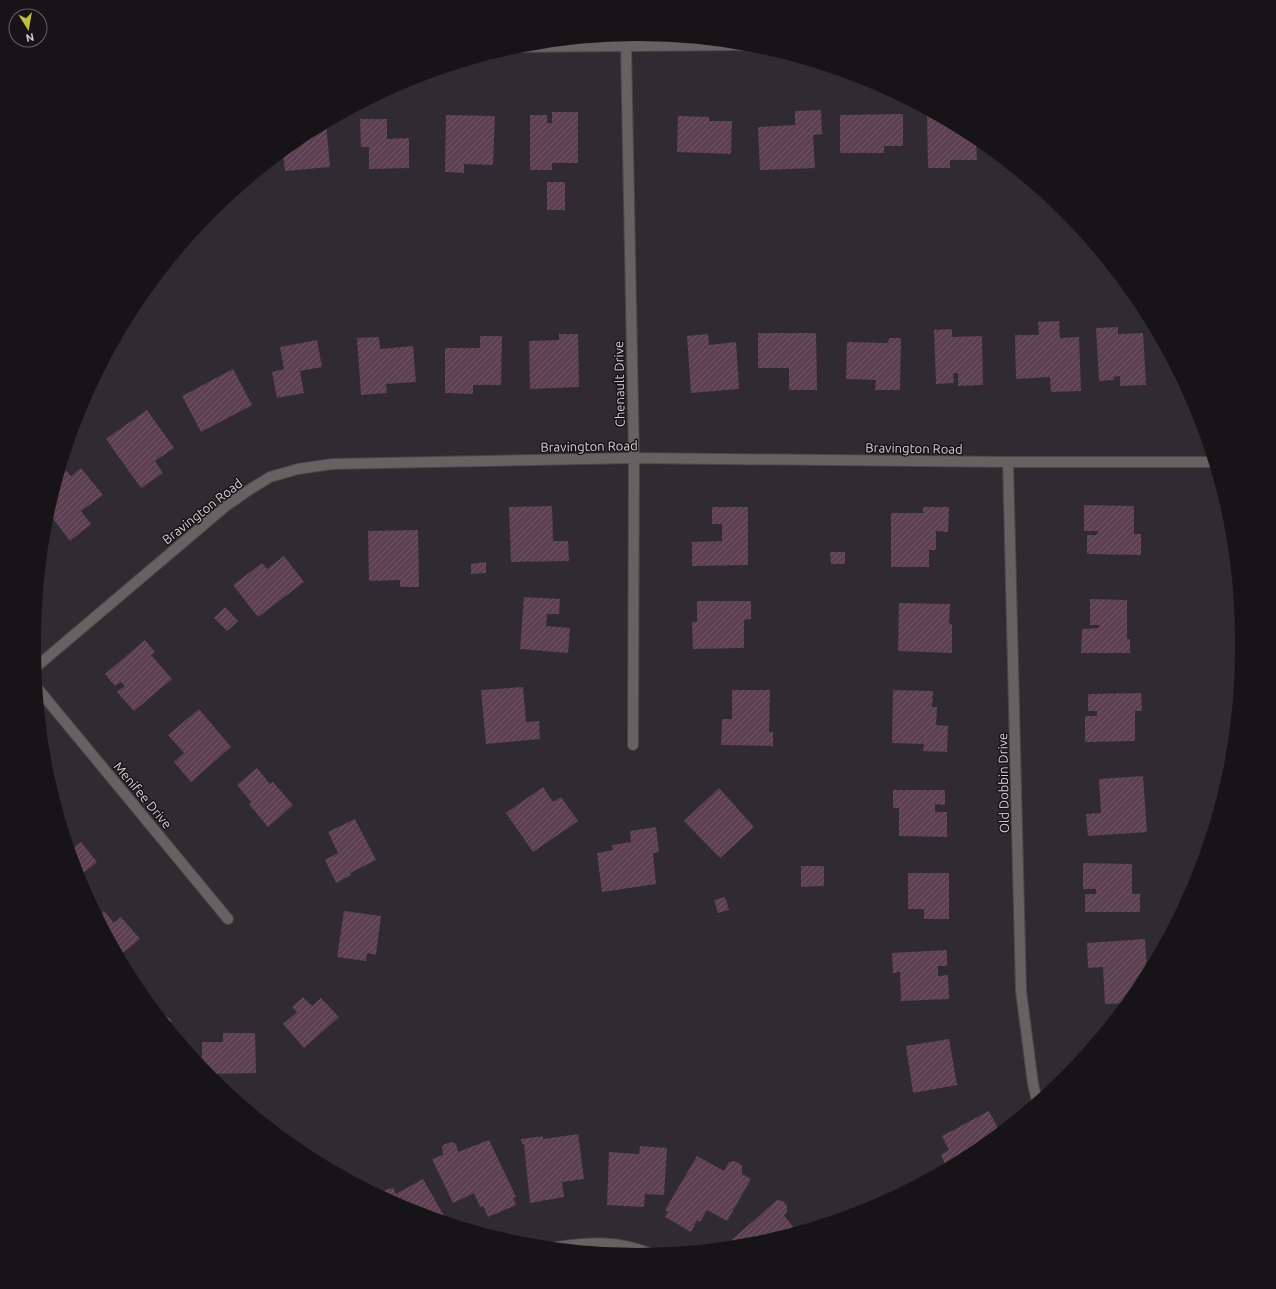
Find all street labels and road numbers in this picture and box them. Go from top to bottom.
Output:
street label: Chenault Drive [611,341,627,427]
street label: Bravington Road [540,438,638,454]
street label: Bravington Road [865,440,963,456]
street label: Bravington Road [159,476,245,546]
street label: Old Dobbin Drive [995,733,1011,833]
street label: Menifee Drive [111,759,175,831]

